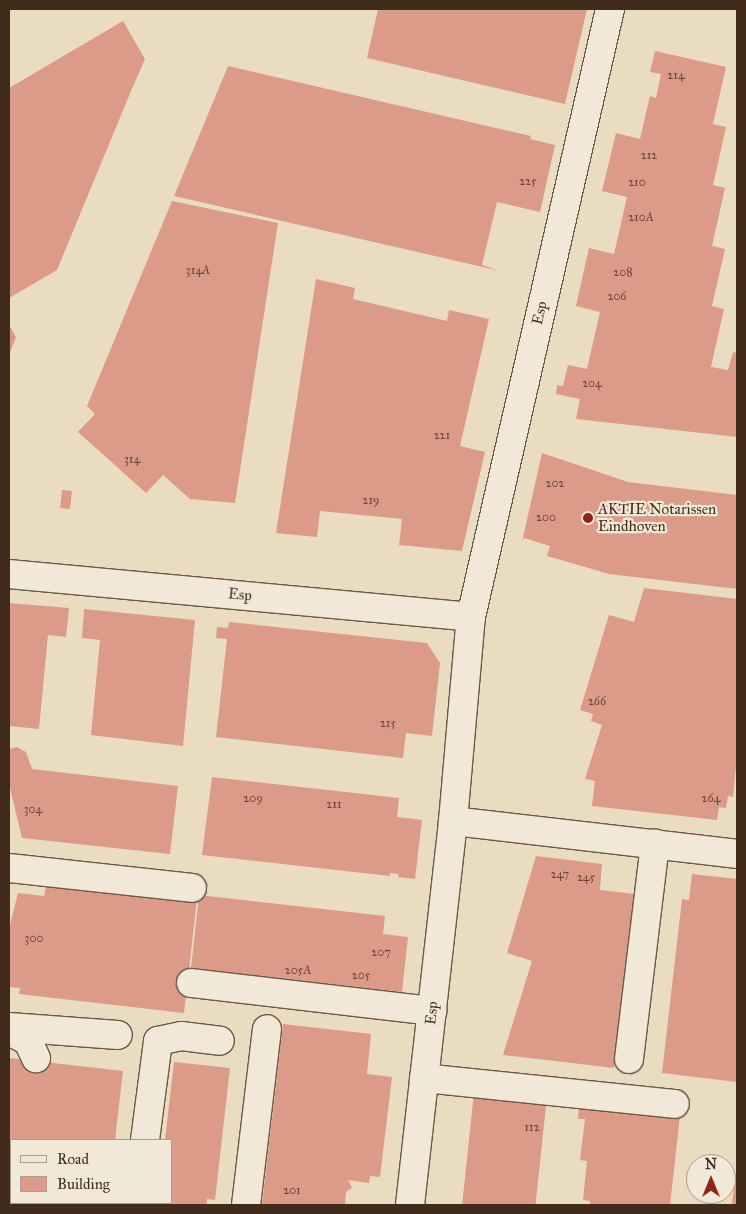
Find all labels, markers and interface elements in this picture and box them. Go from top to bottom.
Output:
house number: 214 [667,69,685,83]
house number: 212 [641,149,657,163]
house number: 225 [519,175,537,189]
house number: 210 [628,176,646,190]
house number: 210A [628,211,654,225]
house number: 314A [186,264,210,278]
house number: 208 [613,266,633,280]
house number: 206 [607,290,627,304]
street label: Esp [529,299,551,327]
house number: 204 [582,377,602,391]
house number: 221 [434,429,450,443]
house number: 314 [124,453,140,467]
house number: 202 [546,477,564,491]
house number: 219 [362,494,380,508]
place label: AKTIE Notarissen Eindhoven [598,500,716,535]
house number: 200 [536,511,556,525]
marker: AKTIE Notarissen Eindhoven [582,512,594,524]
street label: Esp [227,585,253,605]
house number: 266 [588,695,606,709]
house number: 215 [380,717,396,731]
house number: 209 [243,792,263,806]
house number: 264 [702,792,720,806]
house number: 211 [326,798,342,812]
house number: 304 [24,803,42,817]
house number: 247 [551,868,569,882]
house number: 245 [577,871,595,885]
house number: 300 [25,932,43,946]
house number: 207 [371,946,391,960]
house number: 205A [285,964,311,978]
house number: 205 [352,969,370,983]
street label: Esp [422,1000,442,1026]
house number: 112 [524,1121,540,1135]
legend [10,1139,172,1204]
text: Road [57,1150,89,1168]
north arrow [686,1154,736,1204]
text: N [705,1156,717,1173]
text: Building [57,1175,110,1193]
house number: 201 [283,1184,301,1198]

